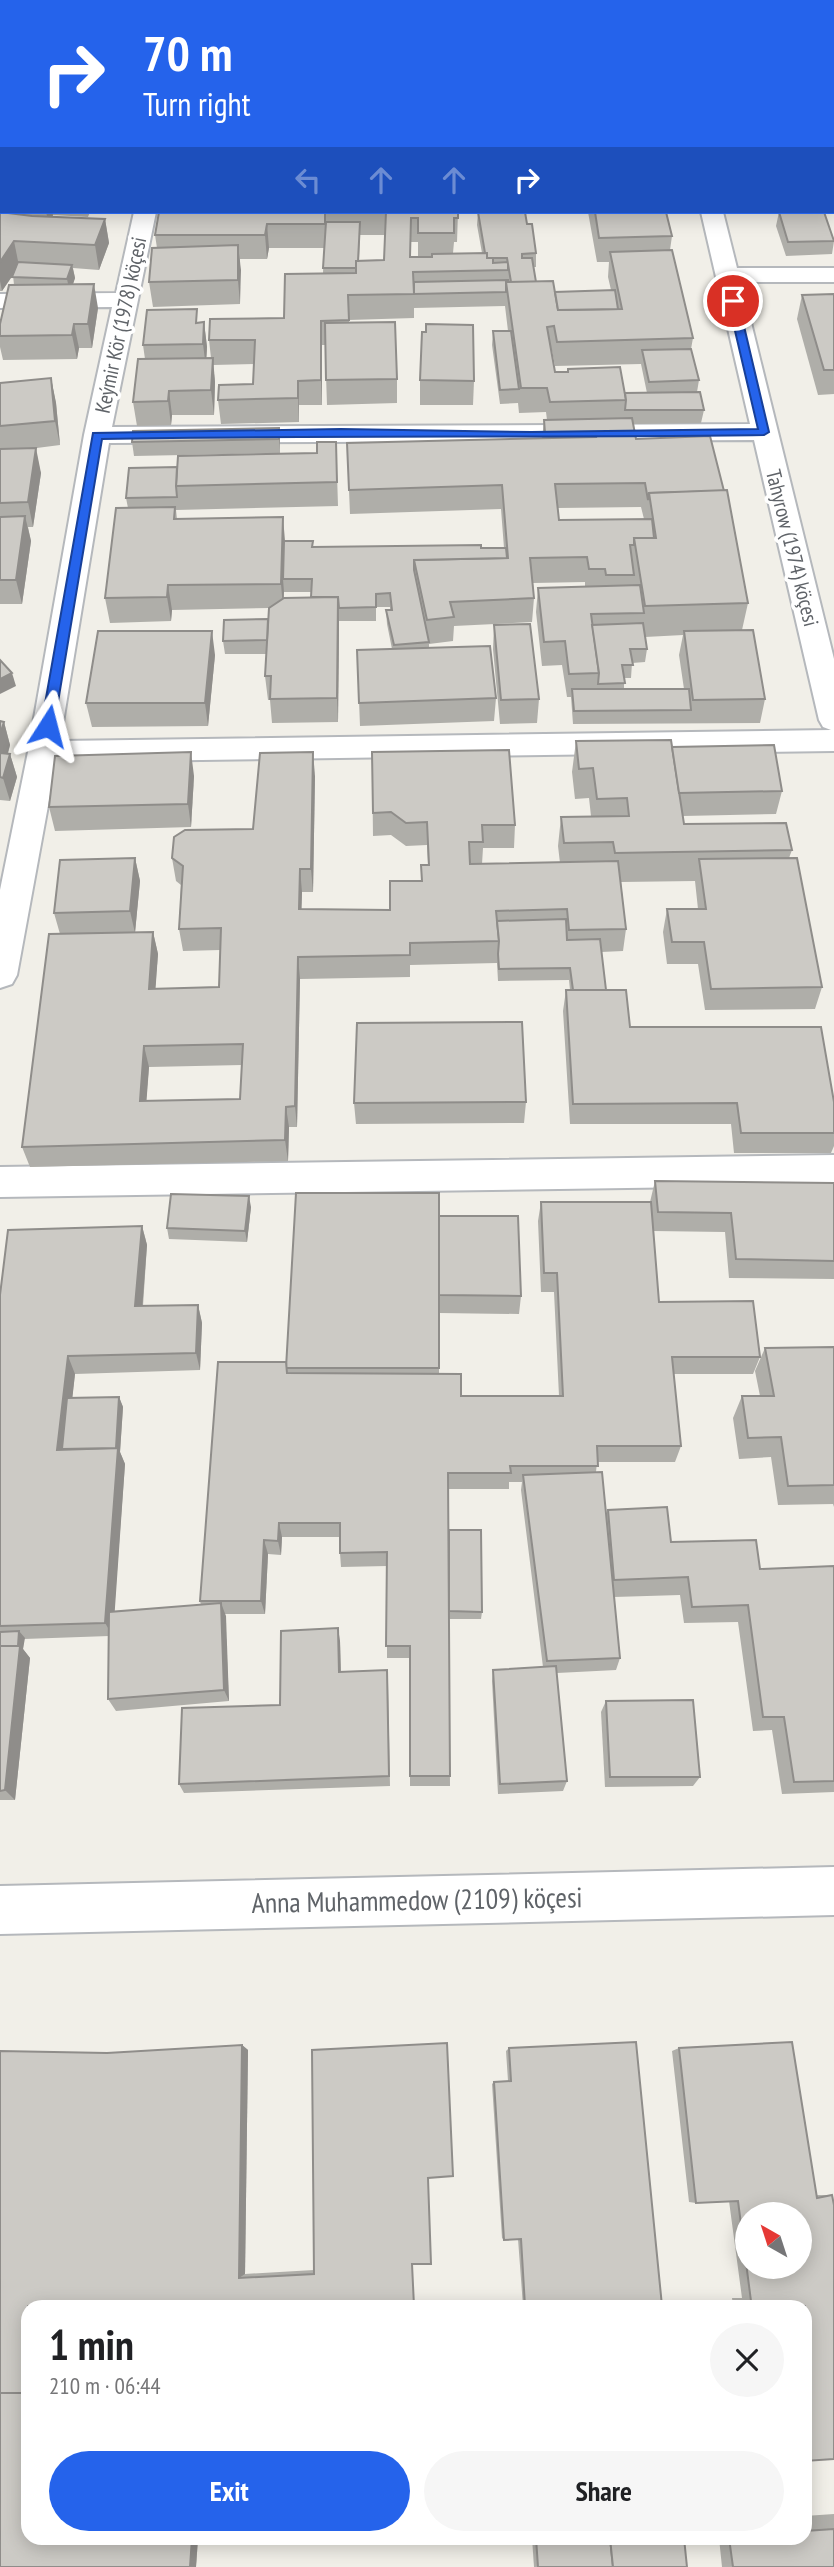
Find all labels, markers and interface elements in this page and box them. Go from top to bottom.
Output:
text: 70 m [143,21,232,85]
icon: right [28,28,119,119]
text: Turn right [143,83,251,125]
icon: left [289,161,327,199]
icon: ahead [362,161,400,199]
icon: ahead [435,161,473,199]
icon: right [508,161,546,199]
street label: Keýmir Kör (1978) köçesi [89,234,152,415]
pin [703,271,763,331]
icon: arrive [714,282,752,320]
street label: Tahyrow (1974) köçesi [760,467,825,629]
position arrow [11,689,85,763]
street label: Anna Muhammedow (2109) köçesi [251,1878,583,1921]
north arrow [735,2202,812,2278]
map controls [735,2202,812,2279]
text: 1 min [49,2317,134,2372]
button: close [710,2323,784,2397]
text: 210 m · 06:44 [49,2371,161,2400]
button: Exit [49,2451,410,2531]
button: Share [424,2451,784,2531]

